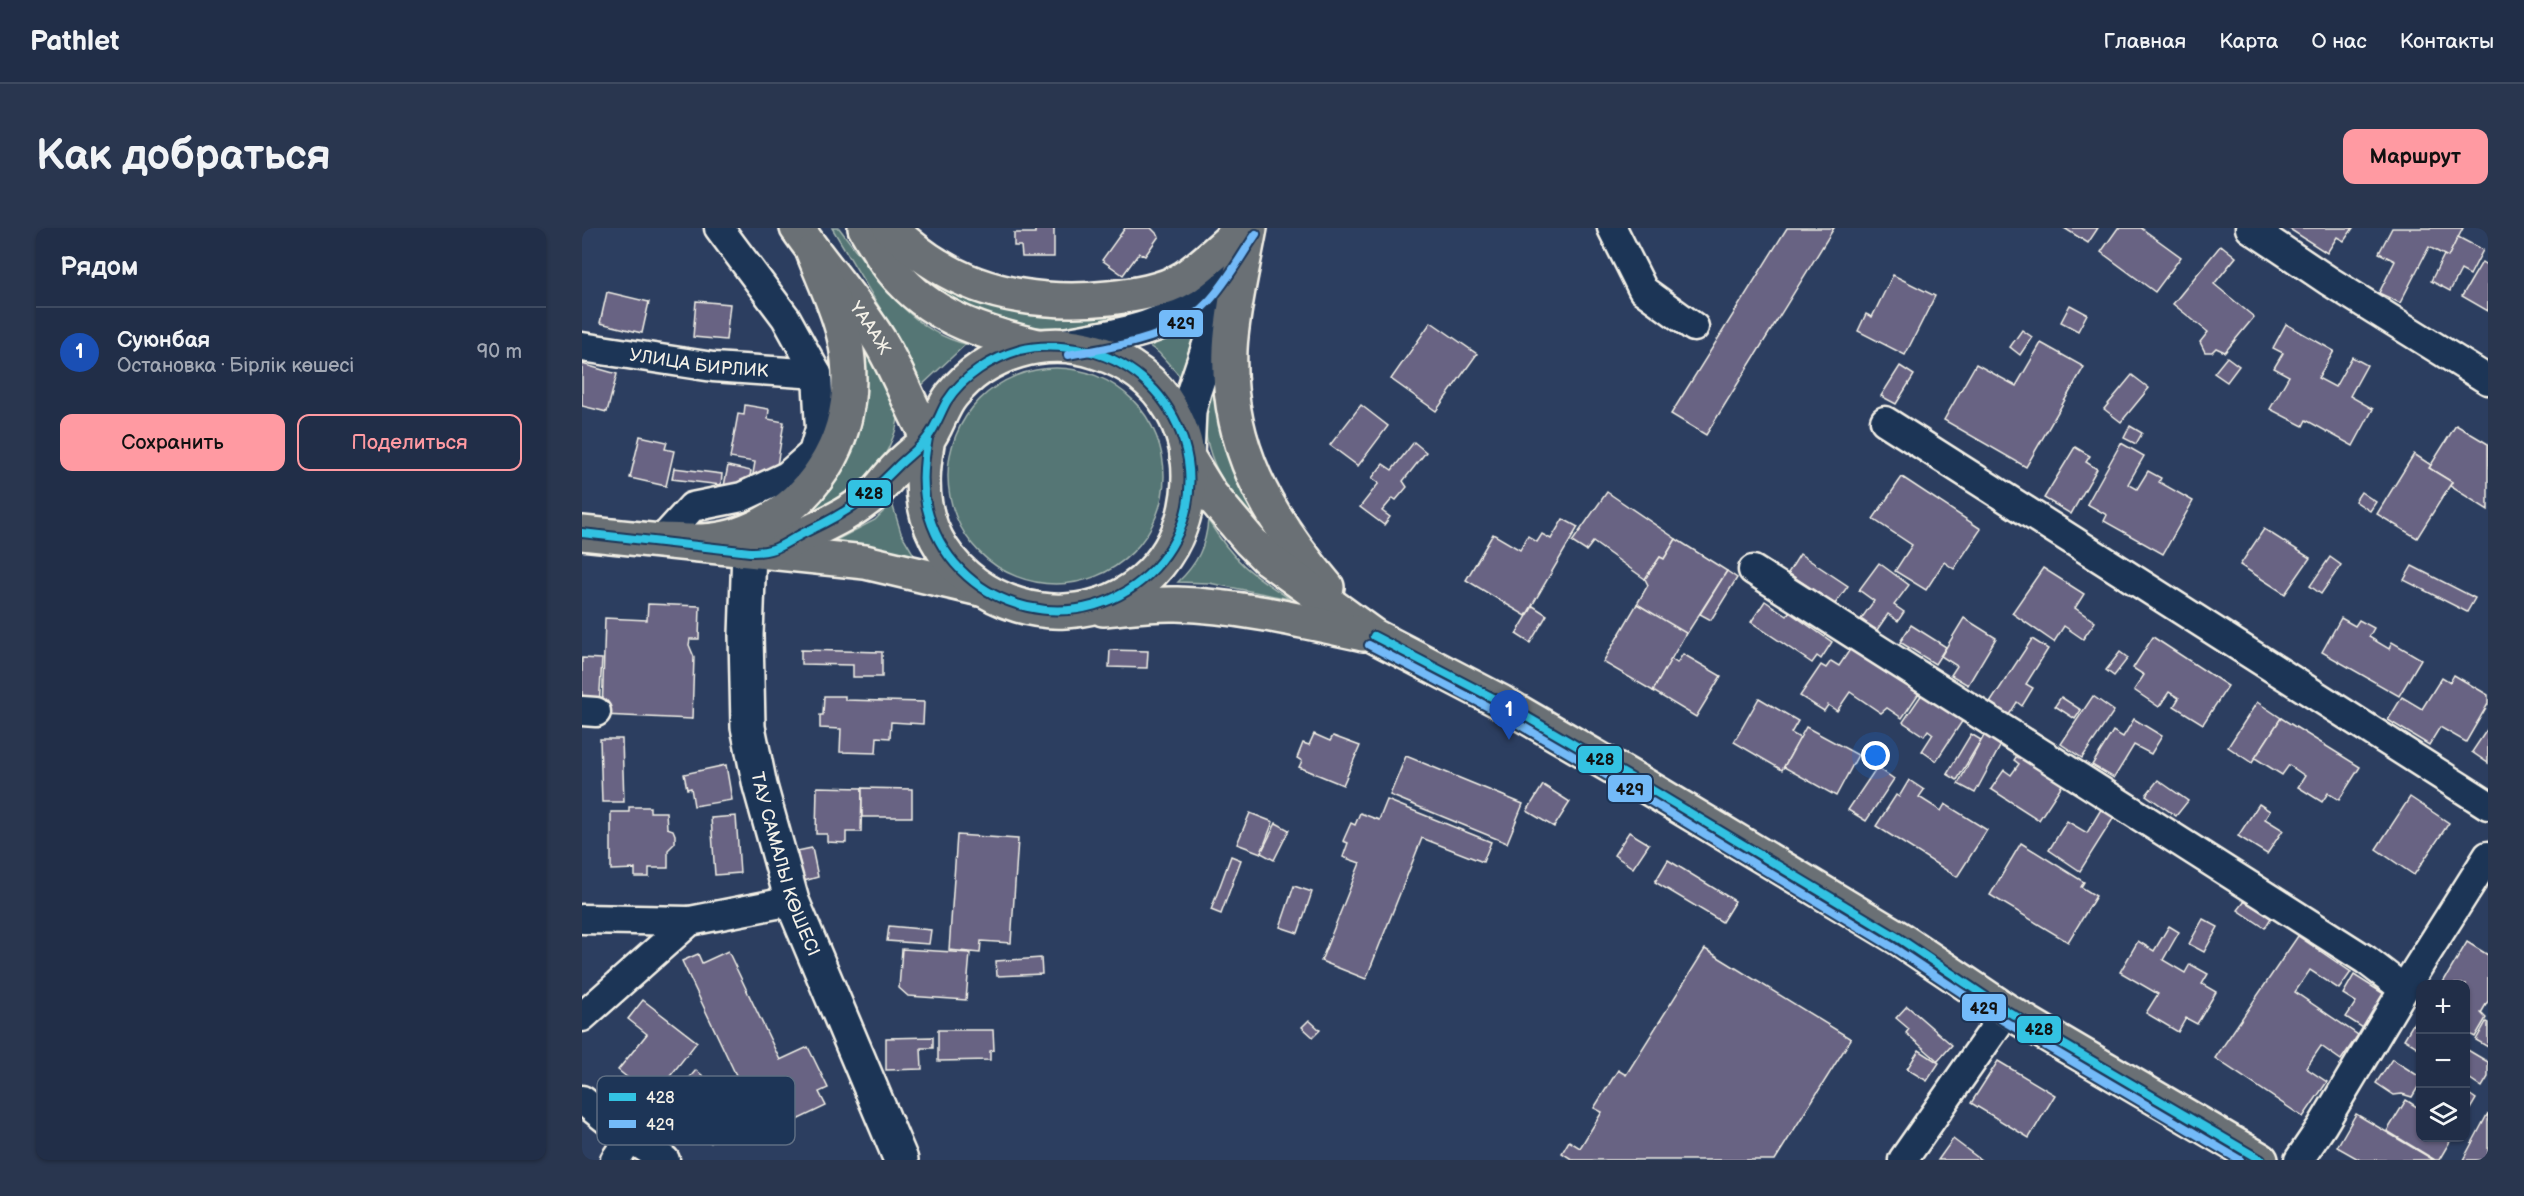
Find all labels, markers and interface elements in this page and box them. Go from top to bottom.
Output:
text: Pathlet [30,25,119,58]
text: Главная [2103,29,2186,54]
text: Карта [2219,29,2278,54]
text: О нас [2311,29,2367,54]
text: Контакты [2400,29,2494,54]
button: Маршрут [2343,129,2488,184]
text: Как добраться [36,131,331,182]
text: Рядом [60,252,138,283]
street label: ҮАААЖ [845,298,895,358]
line badge: 429 [1158,309,1204,338]
text: 429 [1167,315,1195,334]
text: Суюнбая [117,327,210,354]
text: 1 [75,340,84,364]
text: 90 m [477,340,522,364]
street label: УЛИЦА БИРЛИК [628,344,769,382]
text: Остановка · Бірлік көшесі [117,354,354,378]
button: Сохранить [60,414,285,471]
button: Поделиться [297,414,522,471]
line badge: 428 [847,479,892,507]
text: 428 [855,485,883,504]
pin: 1 [1490,690,1528,740]
your location [1861,741,1890,770]
line badge: 428 [1577,745,1623,774]
text: 428 [1586,751,1614,770]
street label: ТАУ САМАЛЫ КӨШЕСІ [746,770,824,959]
line badge: 429 [1607,774,1653,803]
text: 429 [1616,781,1644,800]
map controls [2416,980,2470,1142]
button: + [2416,980,2470,1034]
line badge: 429 [1961,993,2007,1022]
text: 429 [1970,1000,1998,1019]
line badge: 428 [2016,1015,2062,1044]
text: 428 [2025,1021,2053,1040]
button: − [2416,1034,2470,1088]
legend [597,1076,795,1145]
button: layers [2416,1088,2470,1142]
text: 428 [646,1089,675,1108]
text: 429 [646,1116,674,1135]

